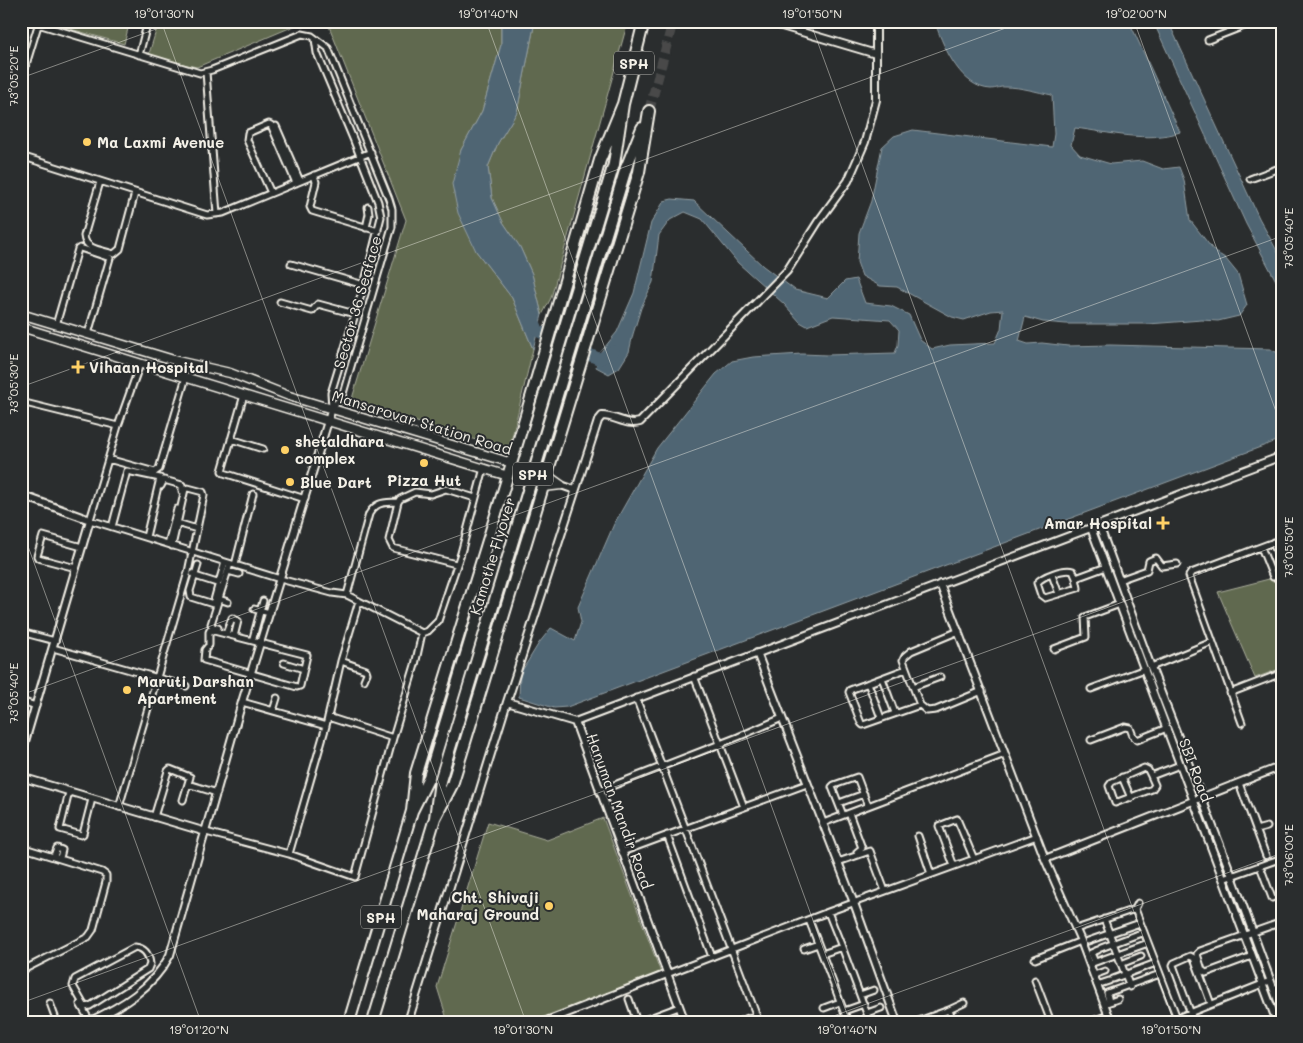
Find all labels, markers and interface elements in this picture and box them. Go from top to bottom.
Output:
text: 19°01'30"N [134,5,194,21]
text: 19°01'40"N [458,5,518,21]
text: 19°01'50"N [782,5,842,21]
text: 19°02'00"N [1105,5,1167,21]
text: 73°05'20"E [5,46,21,106]
road number: SPH [614,52,654,74]
place label: Ma Laxmi Avenue [97,132,224,152]
marker: Ma Laxmi Avenue [81,136,93,148]
text: 73°05'40"E [1280,207,1296,268]
street label: Sector 36 Seaface [328,233,386,371]
text: 73°05'30"E [5,353,21,414]
place label: Vihaan Hospital [89,357,208,377]
marker: Vihaan Hospital [71,360,85,374]
street label: Mansarovar Station Road [330,385,514,459]
place label: shetaldhara complex [295,431,385,468]
marker: shetaldhara complex [279,444,291,456]
marker: Pizza Hut [418,457,430,469]
road number: SPH [513,462,553,486]
place label: Pizza Hut [387,470,461,490]
place label: Blue Dart [300,472,372,492]
marker: Blue Dart [284,476,296,488]
street label: Kamothe Flyover [465,495,519,617]
place label: Amar Hospital [1044,513,1152,533]
marker: Amar Hospital [1156,516,1170,530]
text: 73°05'50"E [1280,516,1296,577]
text: 73°05'40"E [5,662,21,723]
place label: Maruti Darshan Apartment [137,671,254,708]
marker: Maruti Darshan Apartment [121,684,133,696]
street label: Hanuman Mandir Road [582,730,658,892]
street label: SBI Road [1175,735,1217,805]
text: 73°06'00"E [1280,824,1296,886]
place label: Cht. Shivaji Maharaj Ground [417,887,539,924]
marker: Cht. Shivaji Maharaj Ground [543,900,555,912]
road number: SPH [361,906,401,929]
text: 19°01'20"N [169,1021,229,1037]
text: 19°01'30"N [493,1021,553,1037]
text: 19°01'40"N [817,1021,877,1037]
text: 19°01'50"N [1141,1021,1201,1037]

